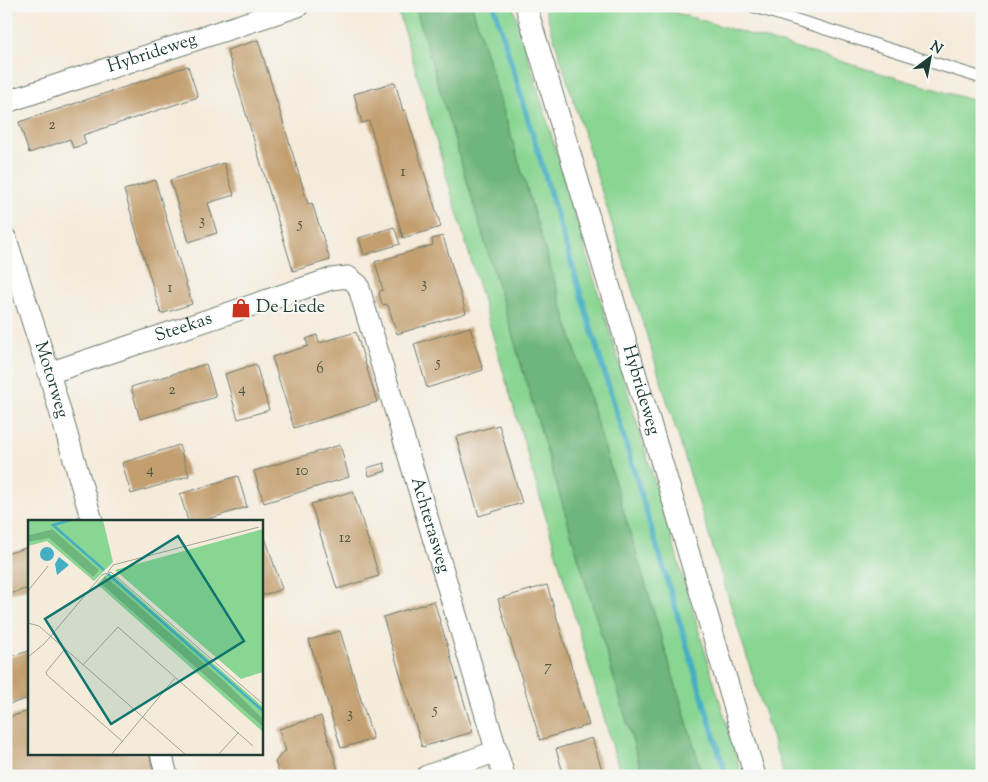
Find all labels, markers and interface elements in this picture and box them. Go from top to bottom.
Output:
street label: Hybrideweg [104,27,201,81]
north arrow [906,32,956,82]
text: N [926,37,946,60]
house number: 2 [48,115,56,136]
house number: 1 [400,162,406,183]
house number: 3 [199,211,205,232]
house number: 5 [296,214,303,235]
house number: 3 [421,274,427,295]
house number: 1 [167,278,173,299]
place label: De Liede [256,295,325,321]
shop icon: De Liede [230,297,252,319]
street label: Steekas [152,306,216,350]
street label: Motorweg [27,338,75,422]
street label: Hybrideweg [615,342,666,439]
house number: 5 [434,353,441,374]
house number: 6 [316,359,324,380]
house number: 4 [238,379,246,400]
house number: 2 [168,380,176,401]
house number: 4 [146,460,154,481]
house number: 10 [296,461,309,482]
street label: Achterasweg [403,474,456,577]
inset map [28,520,262,754]
house number: 12 [339,528,351,549]
house number: 7 [544,657,552,678]
house number: 5 [431,700,438,721]
house number: 3 [347,704,353,725]

